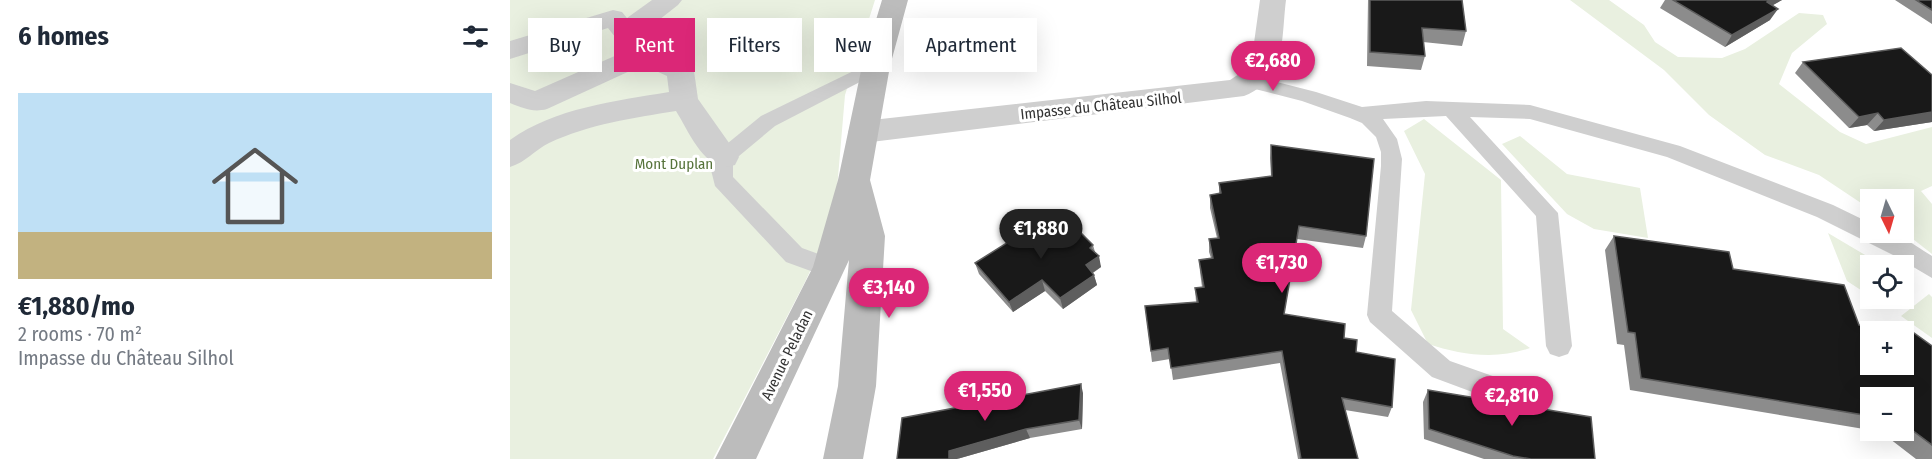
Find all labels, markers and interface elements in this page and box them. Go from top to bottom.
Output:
chip: Buy [528,18,602,72]
chip: Rent [614,18,695,72]
chip: Filters [707,18,802,72]
chip: New [814,18,892,72]
chip: Apartment [904,18,1037,72]
icon: filters [459,20,492,53]
text: 6 homes [18,21,109,52]
pin: €2,680 [1224,41,1322,92]
text: €2,680 [1245,48,1301,72]
street label: Impasse du Château Silhol [1020,89,1182,123]
icon: home [201,132,309,240]
park label: Mont Duplan [635,155,713,173]
north arrow [1860,189,1914,243]
map controls [1860,189,1914,441]
pin: €1,880 [992,209,1090,260]
text: €1,880 [1013,216,1069,240]
pin: €1,730 [1233,243,1331,294]
text: €1,730 [1256,250,1308,274]
button: locate [1860,255,1914,309]
pin: €3,140 [840,268,938,319]
text: €3,140 [863,275,915,299]
text: €1,880/mo [18,291,135,322]
street label: Avenue Peladan [757,307,817,403]
button: + [1860,321,1914,375]
text: 2 rooms · 70 m² [18,322,142,346]
text: Impasse du Château Silhol [18,346,234,370]
pin: €1,550 [936,371,1034,422]
pin: €2,810 [1463,376,1561,427]
text: €1,550 [958,378,1012,402]
text: €2,810 [1485,383,1539,407]
button: − [1860,387,1914,441]

